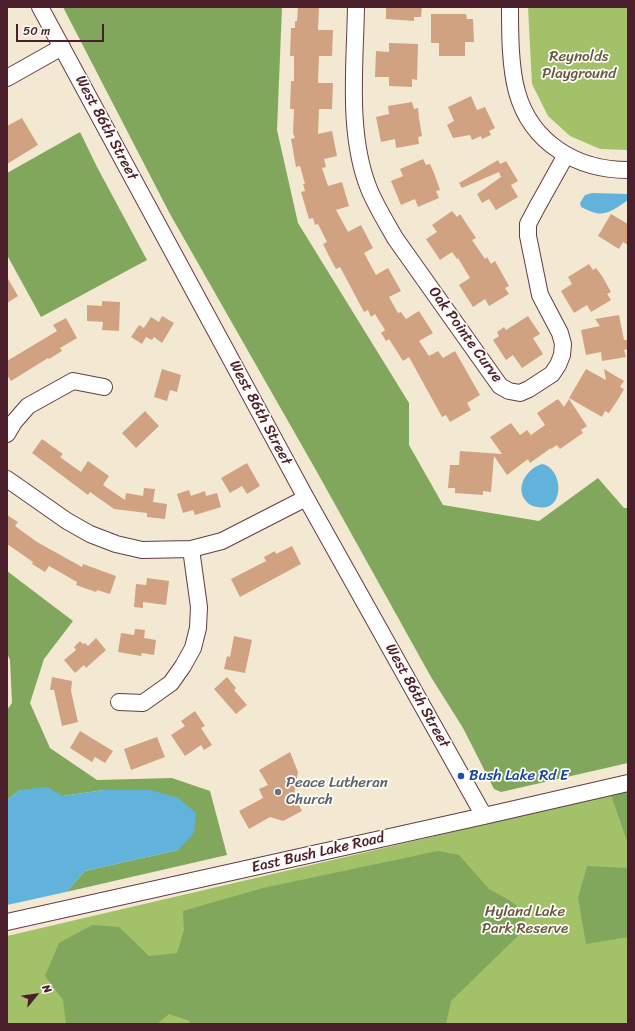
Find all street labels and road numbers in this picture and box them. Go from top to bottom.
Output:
street label: West 86th Street [71,73,141,183]
street label: Oak Pointe Curve [424,284,506,386]
street label: West 86th Street [225,358,295,468]
street label: West 86th Street [381,641,453,751]
street label: East Bush Lake Road [250,829,386,877]

